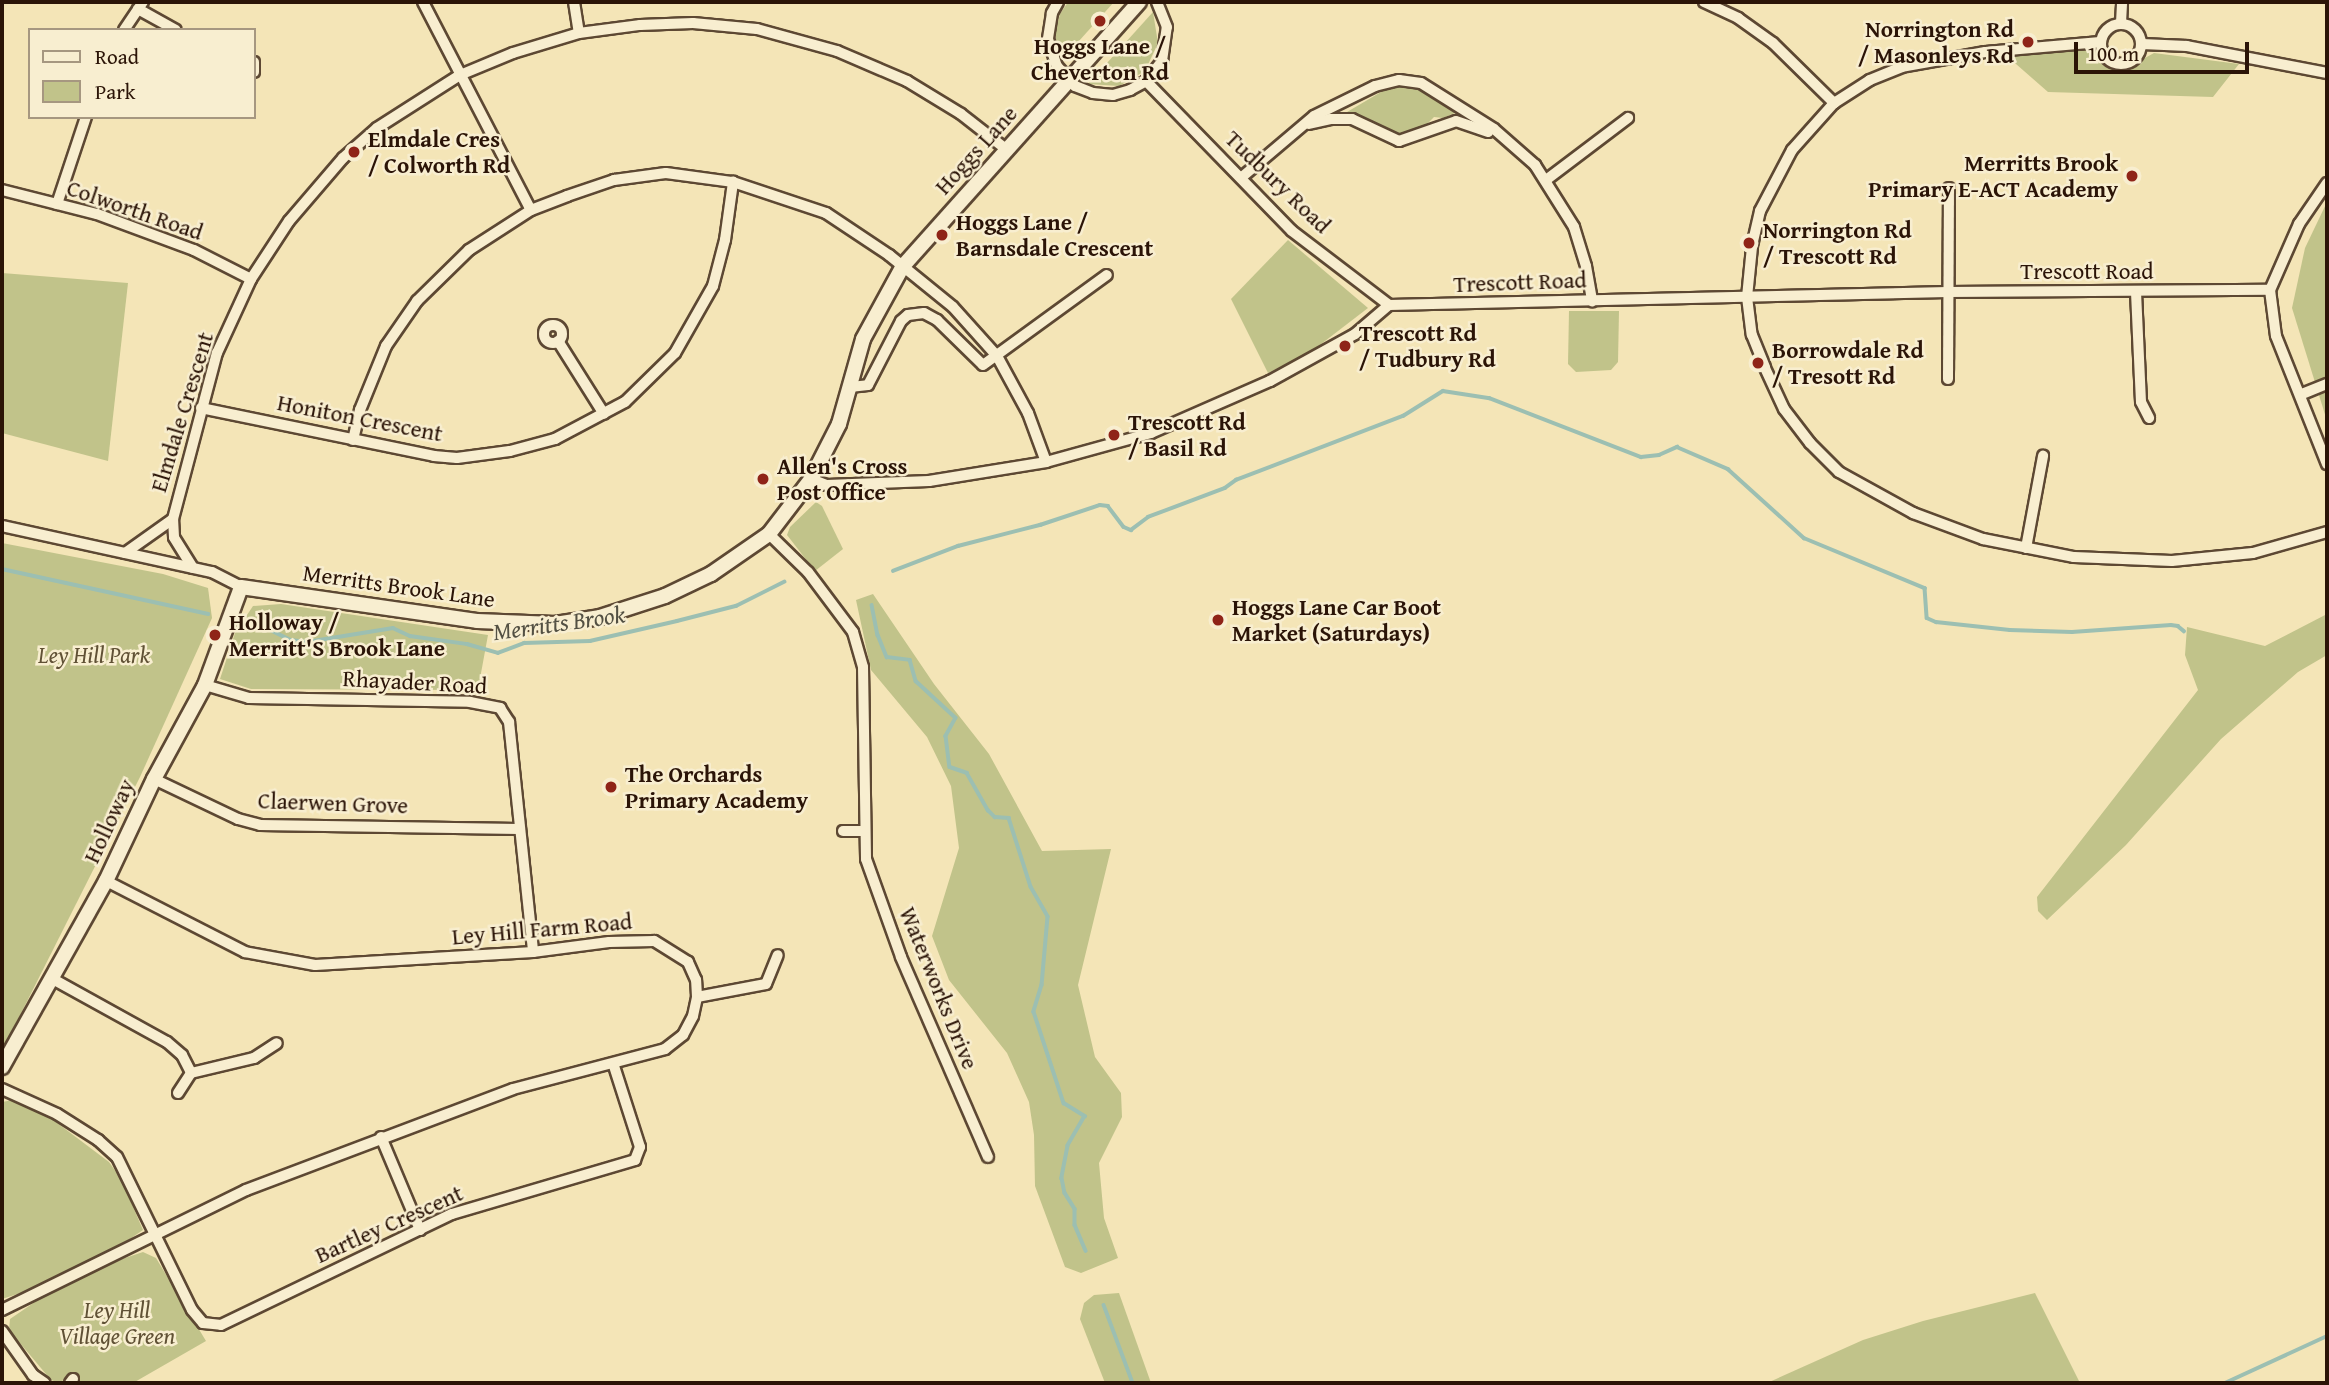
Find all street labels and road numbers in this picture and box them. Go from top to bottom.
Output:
street label: Hoggs Lane [929,100,1023,200]
street label: Tudbury Road [1219,125,1337,239]
street label: Colworth Road [63,174,207,246]
street label: Trescott Road [2020,257,2154,285]
street label: Trescott Road [1453,266,1587,298]
street label: Elmdale Crescent [145,329,219,495]
street label: Honiton Crescent [275,388,445,448]
street label: Merritts Brook Lane [301,559,497,613]
street label: Rhayader Road [342,664,488,700]
street label: Holloway [78,775,140,867]
street label: Claerwen Grove [257,787,409,819]
street label: Waterworks Drive [894,903,984,1073]
street label: Ley Hill Farm Road [451,907,633,951]
street label: Bartley Crescent [311,1179,467,1269]

